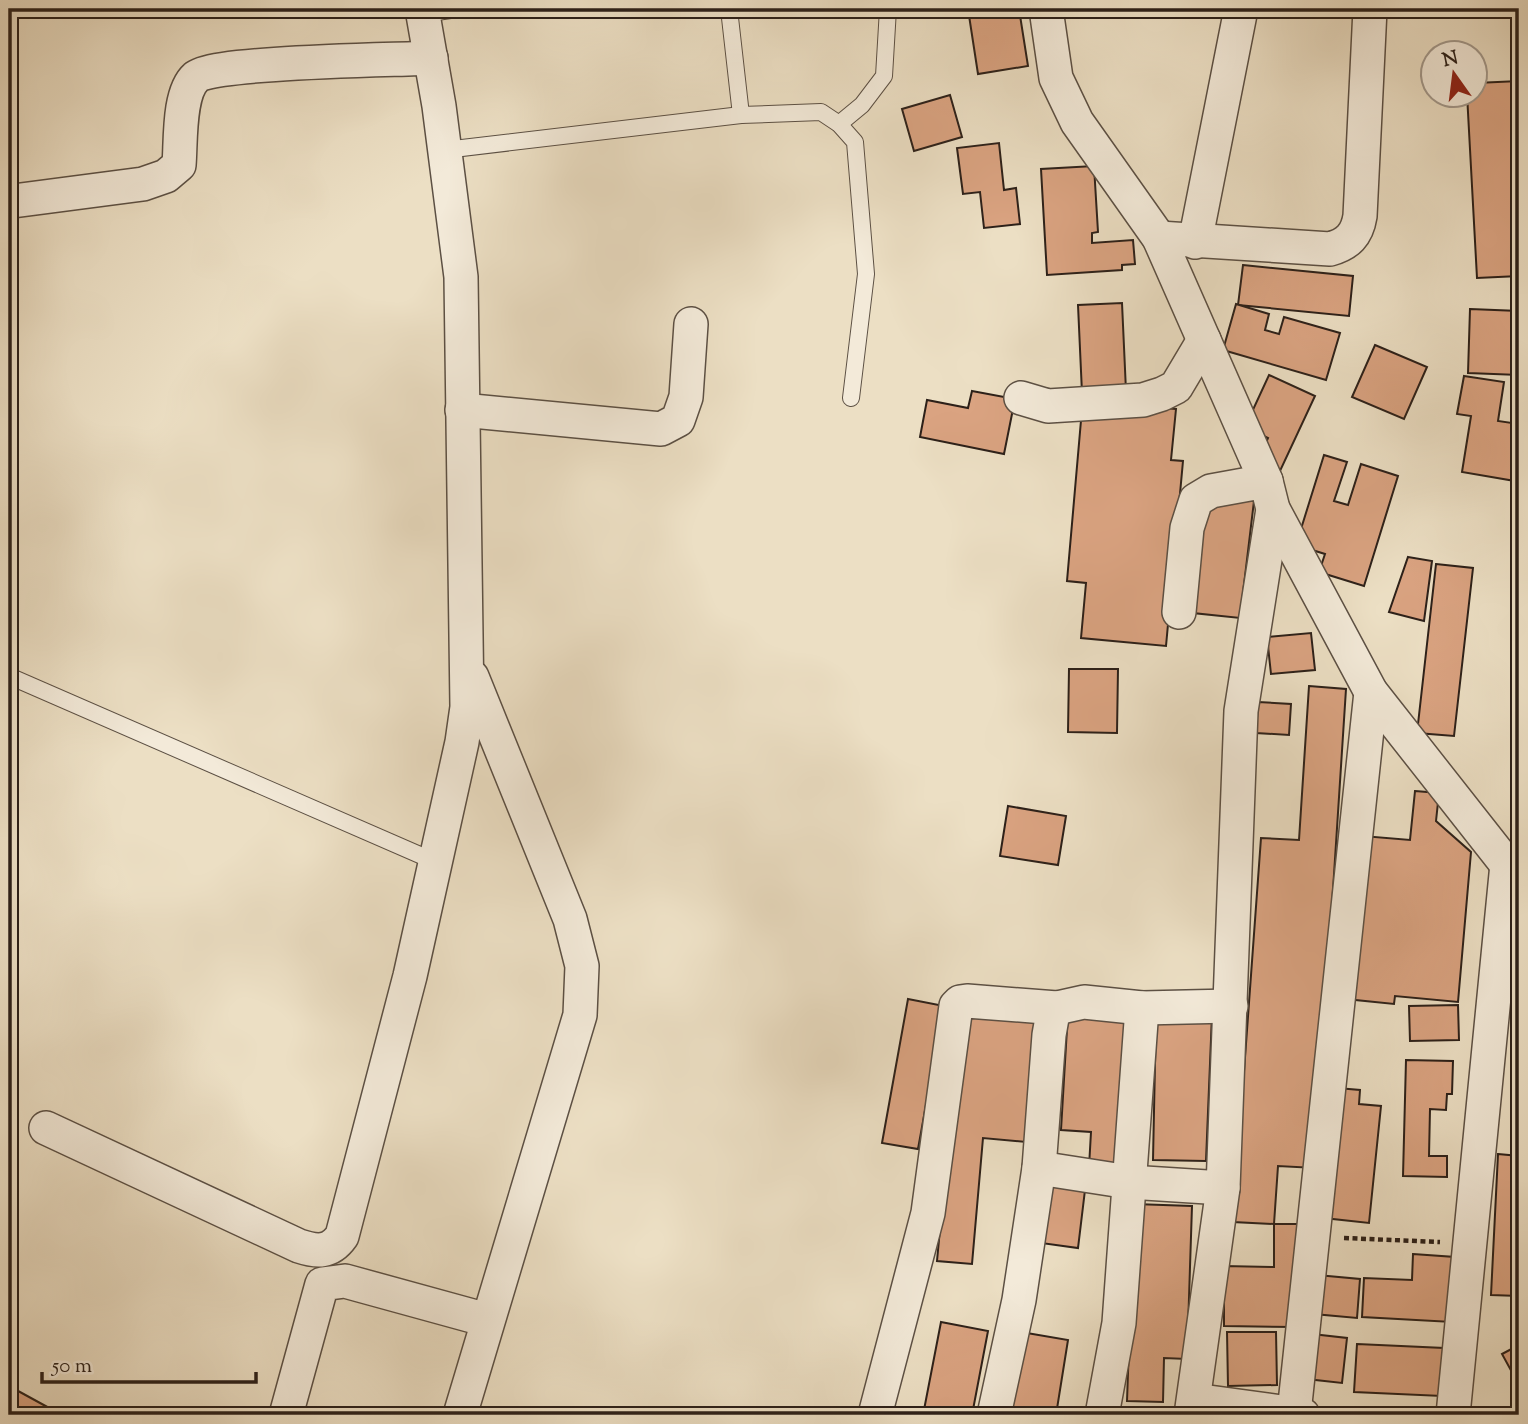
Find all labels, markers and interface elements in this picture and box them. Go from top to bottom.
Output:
north arrow [1420,38,1490,108]
text: N [1440,45,1461,75]
scale bar [42,1340,256,1384]
text: 50 m [51,1352,92,1382]

